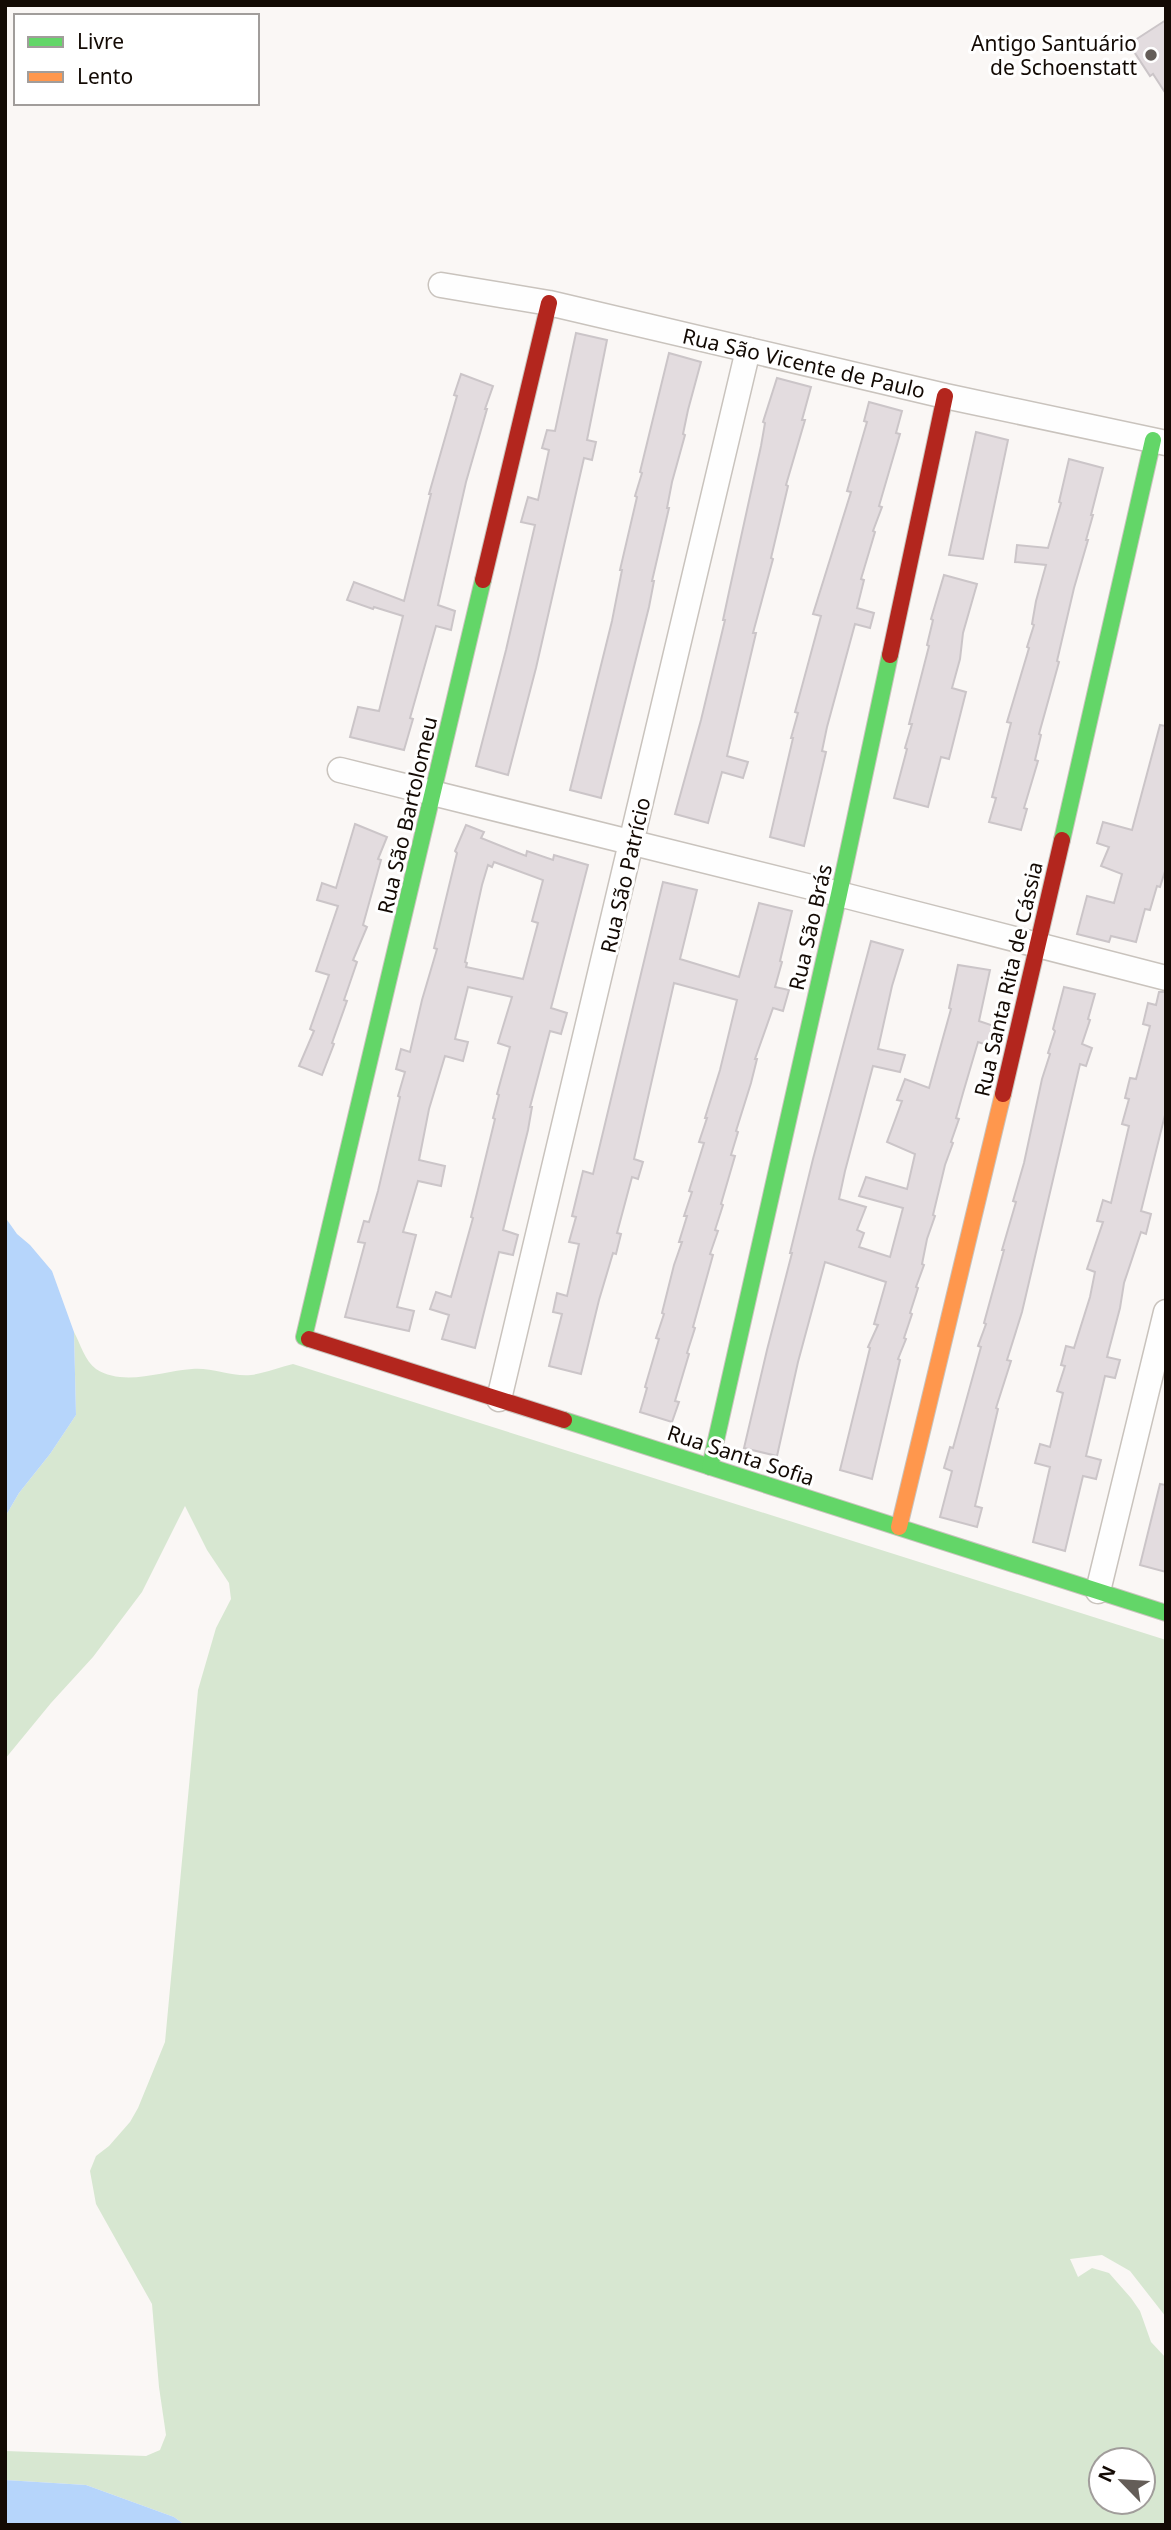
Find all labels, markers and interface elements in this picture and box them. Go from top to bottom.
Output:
legend [14,14,259,105]
text: Livre [77,27,124,55]
place label: Antigo Santuário de Schoenstatt [971,29,1137,81]
marker: Antigo Santuário de Schoenstatt [1143,47,1159,63]
text: Lento [77,62,133,90]
street label: Rua São Vicente de Paulo [680,321,928,405]
street label: Rua São Bartolomeu [371,714,443,916]
street label: Rua São Patrício [593,794,657,956]
street label: Rua Santa Rita de Cássia [967,859,1049,1099]
street label: Rua São Brás [782,861,838,993]
street label: Rua Santa Sofia [664,1418,818,1492]
north arrow [1087,2446,1157,2516]
text: N [1092,2461,1122,2486]

